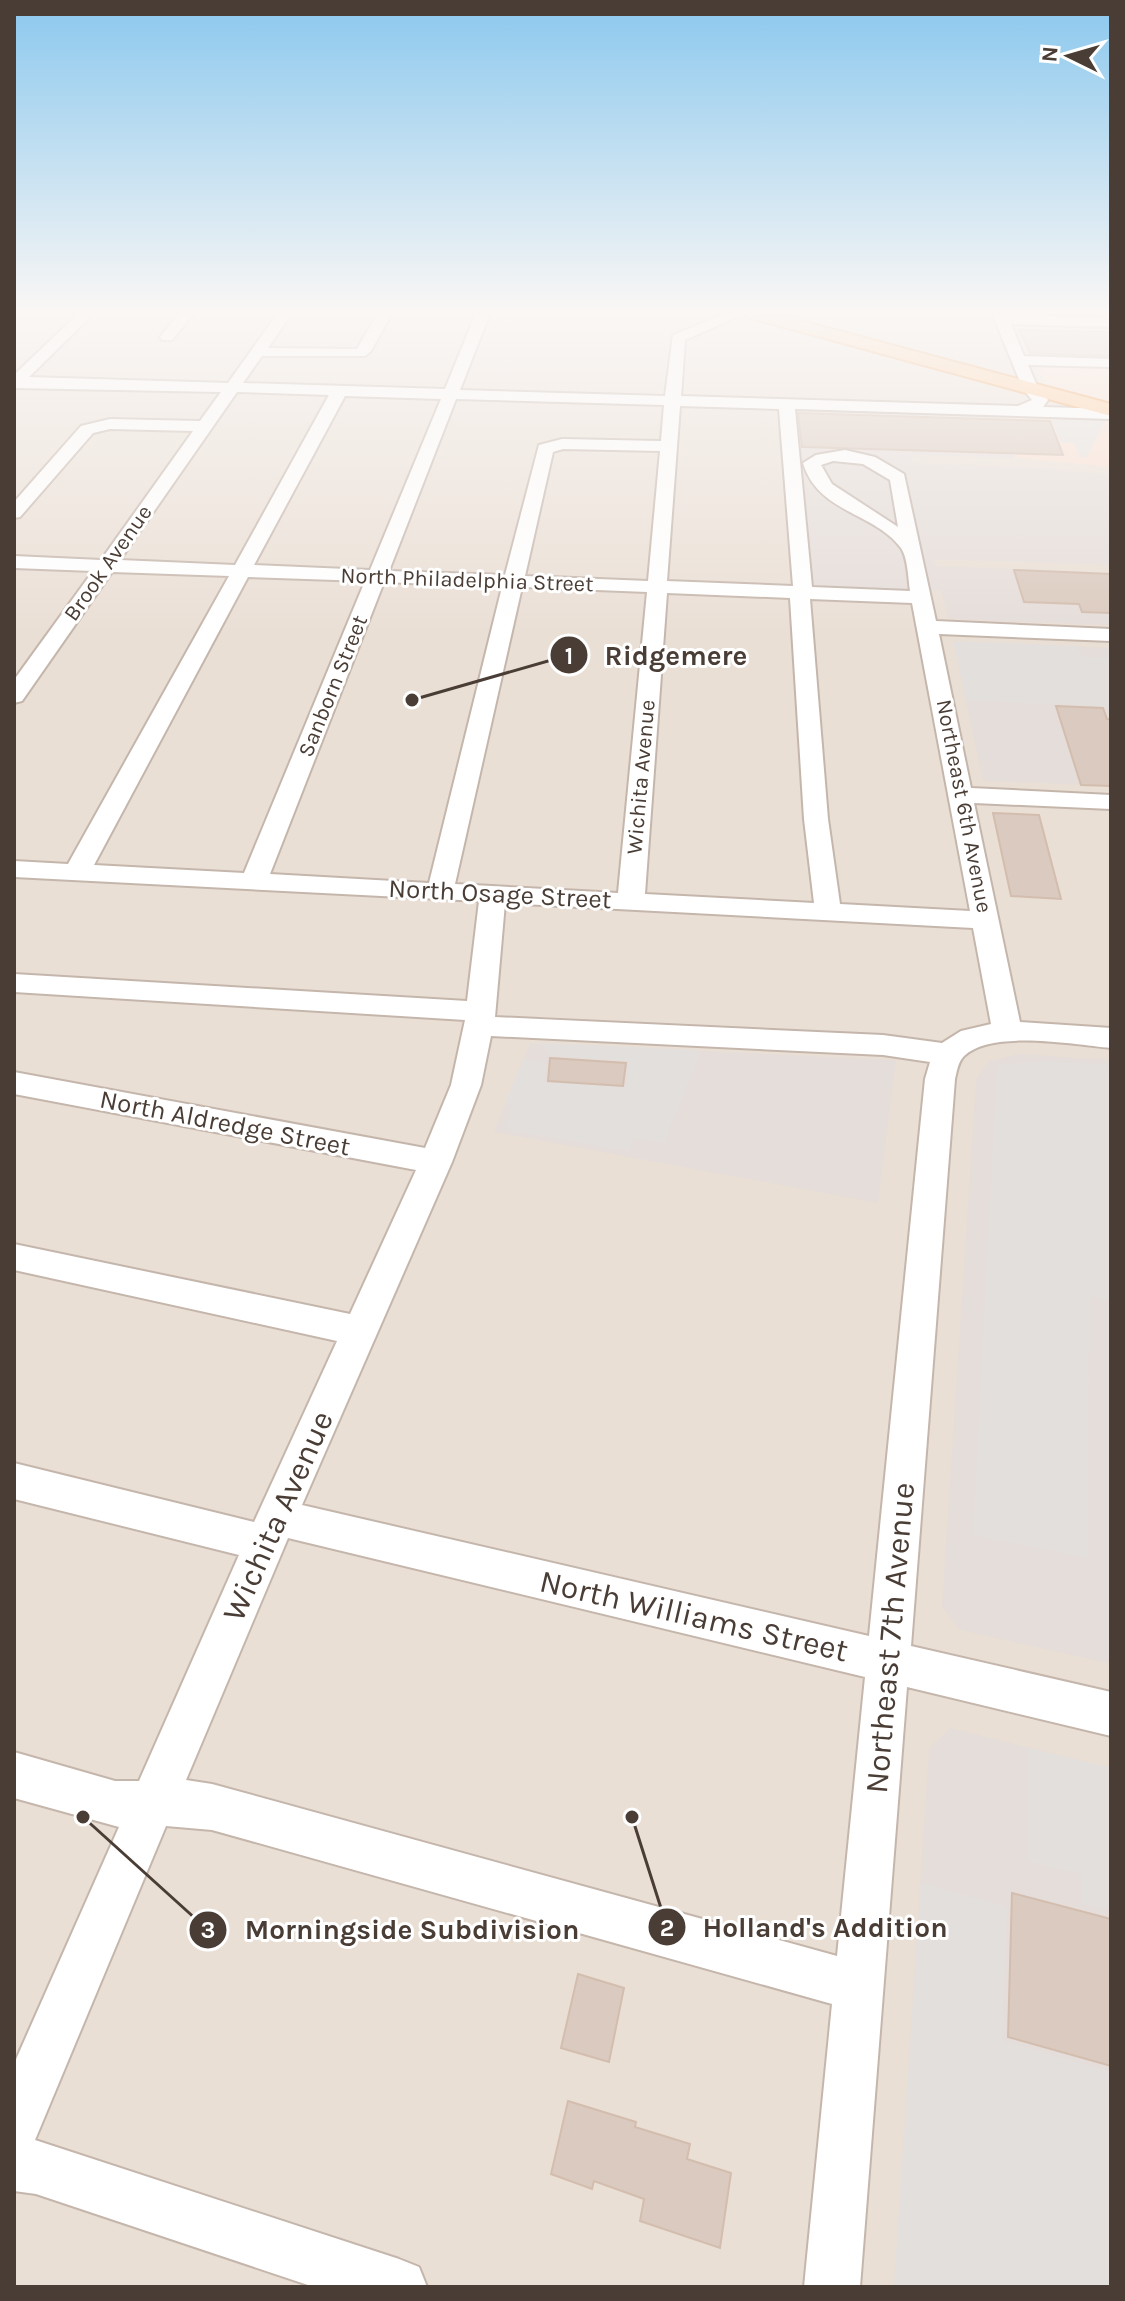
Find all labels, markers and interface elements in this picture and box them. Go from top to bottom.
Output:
north arrow [1029,16,1109,96]
text: N [1036,45,1064,63]
street label: Brook Avenue [58,500,158,626]
street label: North Philadelphia Street [340,563,594,597]
street label: Sanborn Street [293,611,373,761]
callout: Ridgemere [549,629,763,681]
text: Ridgemere [605,639,747,672]
text: 1 [565,642,573,670]
street label: Northeast 6th Avenue [931,697,997,915]
street label: Wichita Avenue [621,698,661,856]
street label: North Osage Street [388,873,613,915]
street label: North Aldredge Street [97,1084,353,1163]
street label: Wichita Avenue [215,1405,341,1627]
street label: Northeast 7th Avenue [858,1481,922,1795]
street label: North Williams Street [536,1563,852,1669]
callout: Holland's Addition [647,1901,964,1953]
callout: Morningside Subdivision [188,1904,595,1956]
text: Holland's Addition [702,1911,948,1944]
text: Morningside Subdivision [245,1913,579,1946]
text: 2 [660,1914,674,1942]
text: 3 [201,1916,215,1944]

